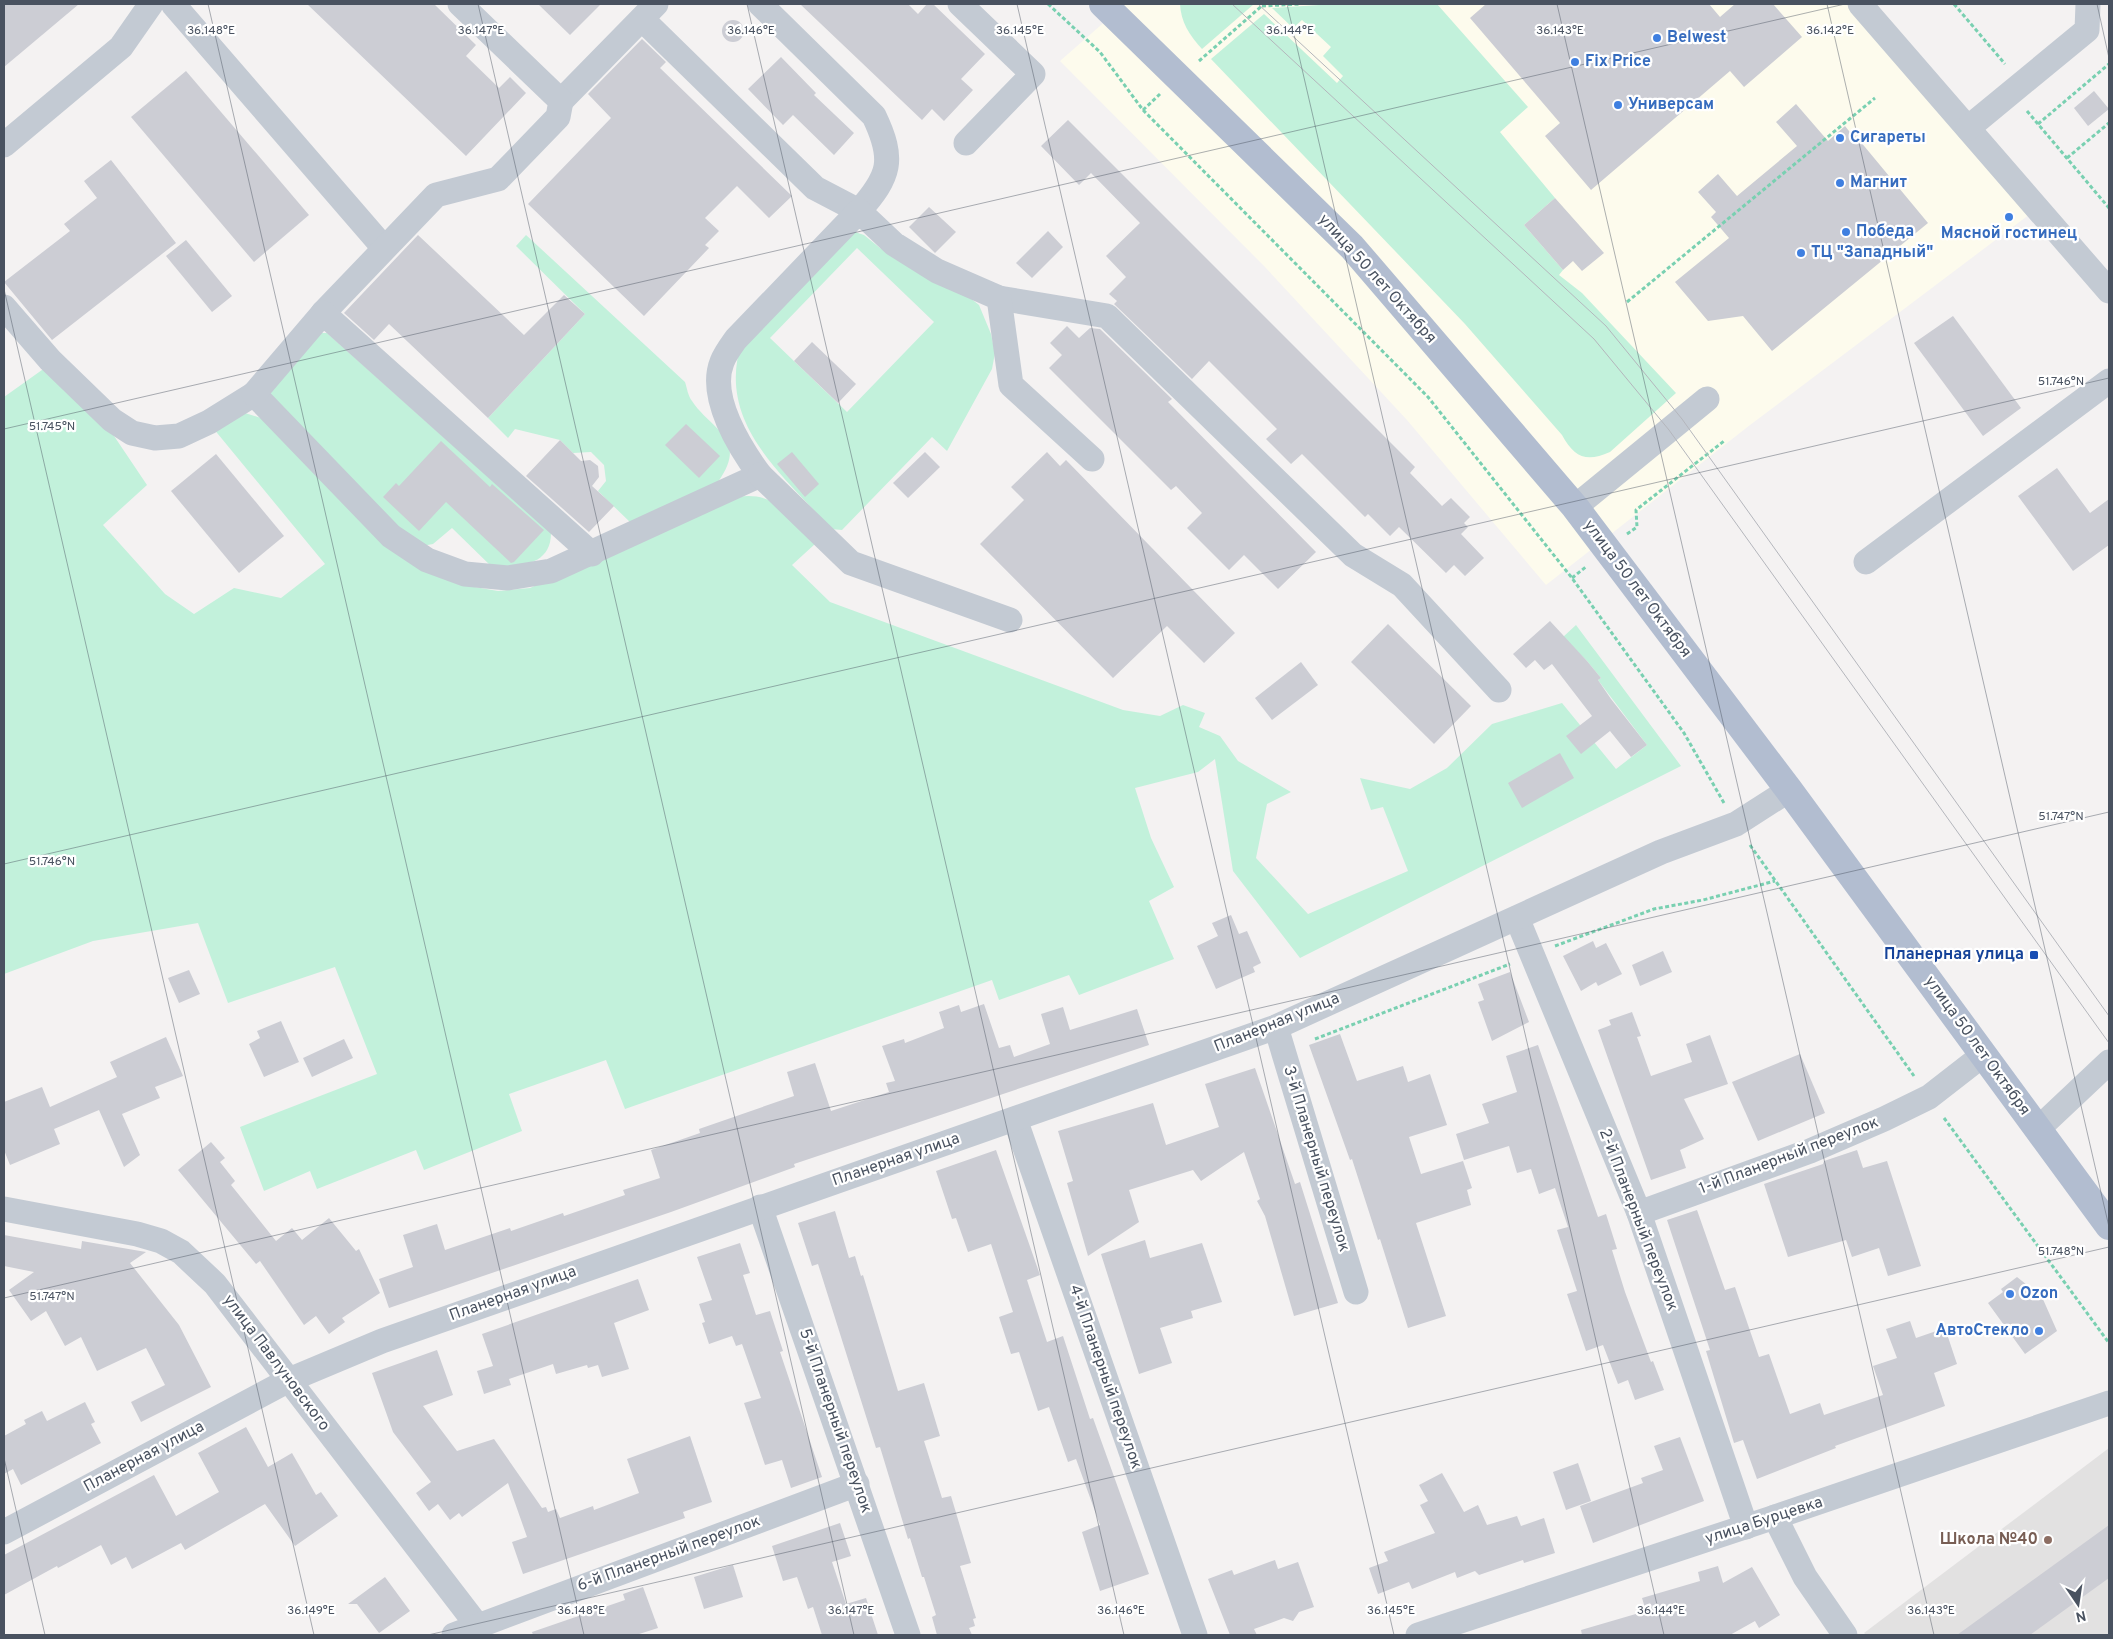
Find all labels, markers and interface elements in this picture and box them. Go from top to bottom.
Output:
text: 36.148°E [187,23,235,39]
text: 36.147°E [457,23,505,39]
text: 36.146°E [727,23,775,39]
text: 36.145°E [996,23,1044,39]
text: 36.144°E [1266,23,1314,39]
text: 36.143°E [1536,23,1584,39]
text: 36.142°E [1806,23,1854,39]
place label: Belwest [1667,28,1726,48]
marker: Belwest [1651,32,1663,44]
place label: Fix Price [1585,52,1651,72]
marker: Fix Price [1569,56,1581,68]
place label: Универсам [1628,95,1714,115]
marker: Универсам [1612,99,1624,111]
place label: Сигареты [1850,128,1926,148]
marker: Сигареты [1834,132,1846,144]
place label: Магнит [1850,173,1907,193]
marker: Магнит [1834,177,1846,189]
street label: улица 50 лет Октября [1314,210,1440,348]
marker: Мясной гостинец [2003,211,2015,223]
place label: Победа [1856,222,1914,242]
place label: Мясной гостинец [1941,224,2077,244]
marker: Победа [1840,226,1852,238]
place label: ТЦ "Западный" [1811,243,1933,263]
marker: ТЦ "Западный" [1795,247,1807,259]
text: 51.746°N [2038,374,2084,390]
text: 51.745°N [29,419,75,435]
street label: улица 50 лет Октября [1579,516,1695,662]
text: 51.747°N [2038,809,2084,825]
text: 51.746°N [29,854,75,870]
place label: Планерная улица [1884,945,2024,965]
marker: Планерная улица [2028,949,2040,961]
street label: улица 50 лет Октября [1920,972,2034,1120]
street label: Планерная улица [1211,989,1343,1057]
street label: 3-й Планерный переулок [1278,1064,1354,1254]
street label: 1-й Планерный переулок [1697,1113,1881,1199]
street label: 2-й Планерный переулок [1594,1126,1682,1314]
street label: Планерная улица [830,1129,962,1191]
text: 51.748°N [2038,1244,2084,1260]
street label: Планерная улица [447,1262,579,1326]
street label: 4-й Планерный переулок [1064,1282,1146,1472]
place label: Ozon [2020,1284,2058,1304]
marker: Ozon [2004,1288,2016,1300]
text: 51.747°N [29,1289,75,1305]
street label: улица Павлуновского [218,1291,334,1435]
place label: АвтоСтекло [1936,1321,2029,1341]
marker: АвтоСтекло [2033,1325,2045,1337]
street label: 5-й Планерный переулок [794,1326,876,1516]
street label: Планерная улица [80,1417,208,1497]
street label: улица Бурцевка [1703,1493,1825,1549]
street label: 6-й Планерный переулок [575,1512,763,1596]
place label: Школа №40 [1940,1530,2038,1550]
marker: Школа №40 [2042,1534,2054,1546]
north arrow [2053,1579,2103,1629]
text: 36.149°E [287,1603,335,1619]
text: 36.148°E [557,1603,605,1619]
text: 36.147°E [827,1603,875,1619]
text: 36.146°E [1097,1603,1145,1619]
text: 36.145°E [1367,1603,1415,1619]
text: 36.144°E [1637,1603,1685,1619]
text: 36.143°E [1907,1603,1955,1619]
text: N [2074,1606,2087,1625]

